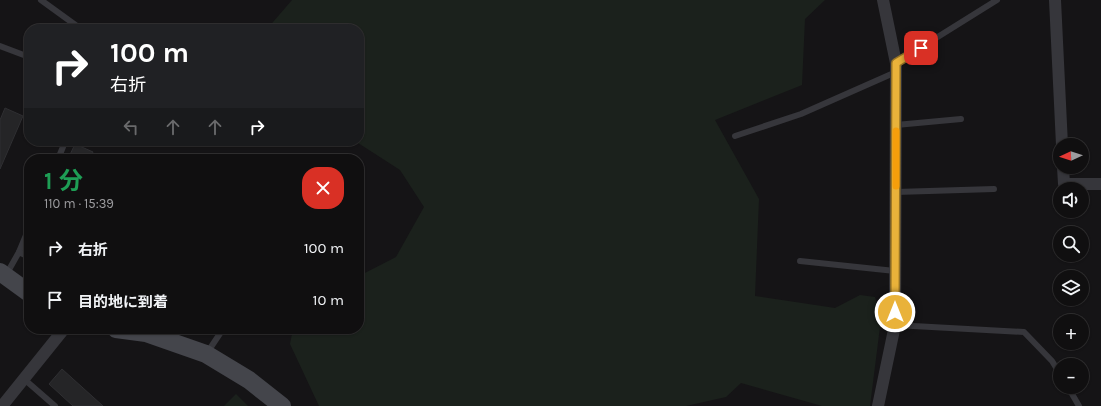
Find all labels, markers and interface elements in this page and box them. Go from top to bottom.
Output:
pin [904,31,938,65]
text: 100 m [110,36,189,69]
icon: arrive [910,37,932,59]
icon: right [44,40,96,92]
text: 右折 [110,74,146,96]
icon: left [120,116,142,138]
icon: ahead [162,116,184,138]
icon: ahead [204,116,226,138]
icon: right [246,116,268,138]
north arrow [1053,138,1089,174]
map controls [1053,138,1089,394]
text: 1 分 [44,167,83,195]
button: close [302,167,344,209]
button: sound [1053,182,1089,218]
text: 110 m · 15:39 [44,196,114,211]
button: search [1053,226,1089,262]
icon: right [44,237,66,259]
text: 100 m [304,239,344,257]
text: 右折 [78,241,108,259]
button: layers [1053,270,1089,306]
icon: arrive [44,289,66,311]
text: 10 m [313,291,344,309]
position arrow [874,291,916,333]
text: 目的地に到着 [78,293,168,311]
button: + [1053,314,1089,350]
button: − [1053,358,1089,394]

